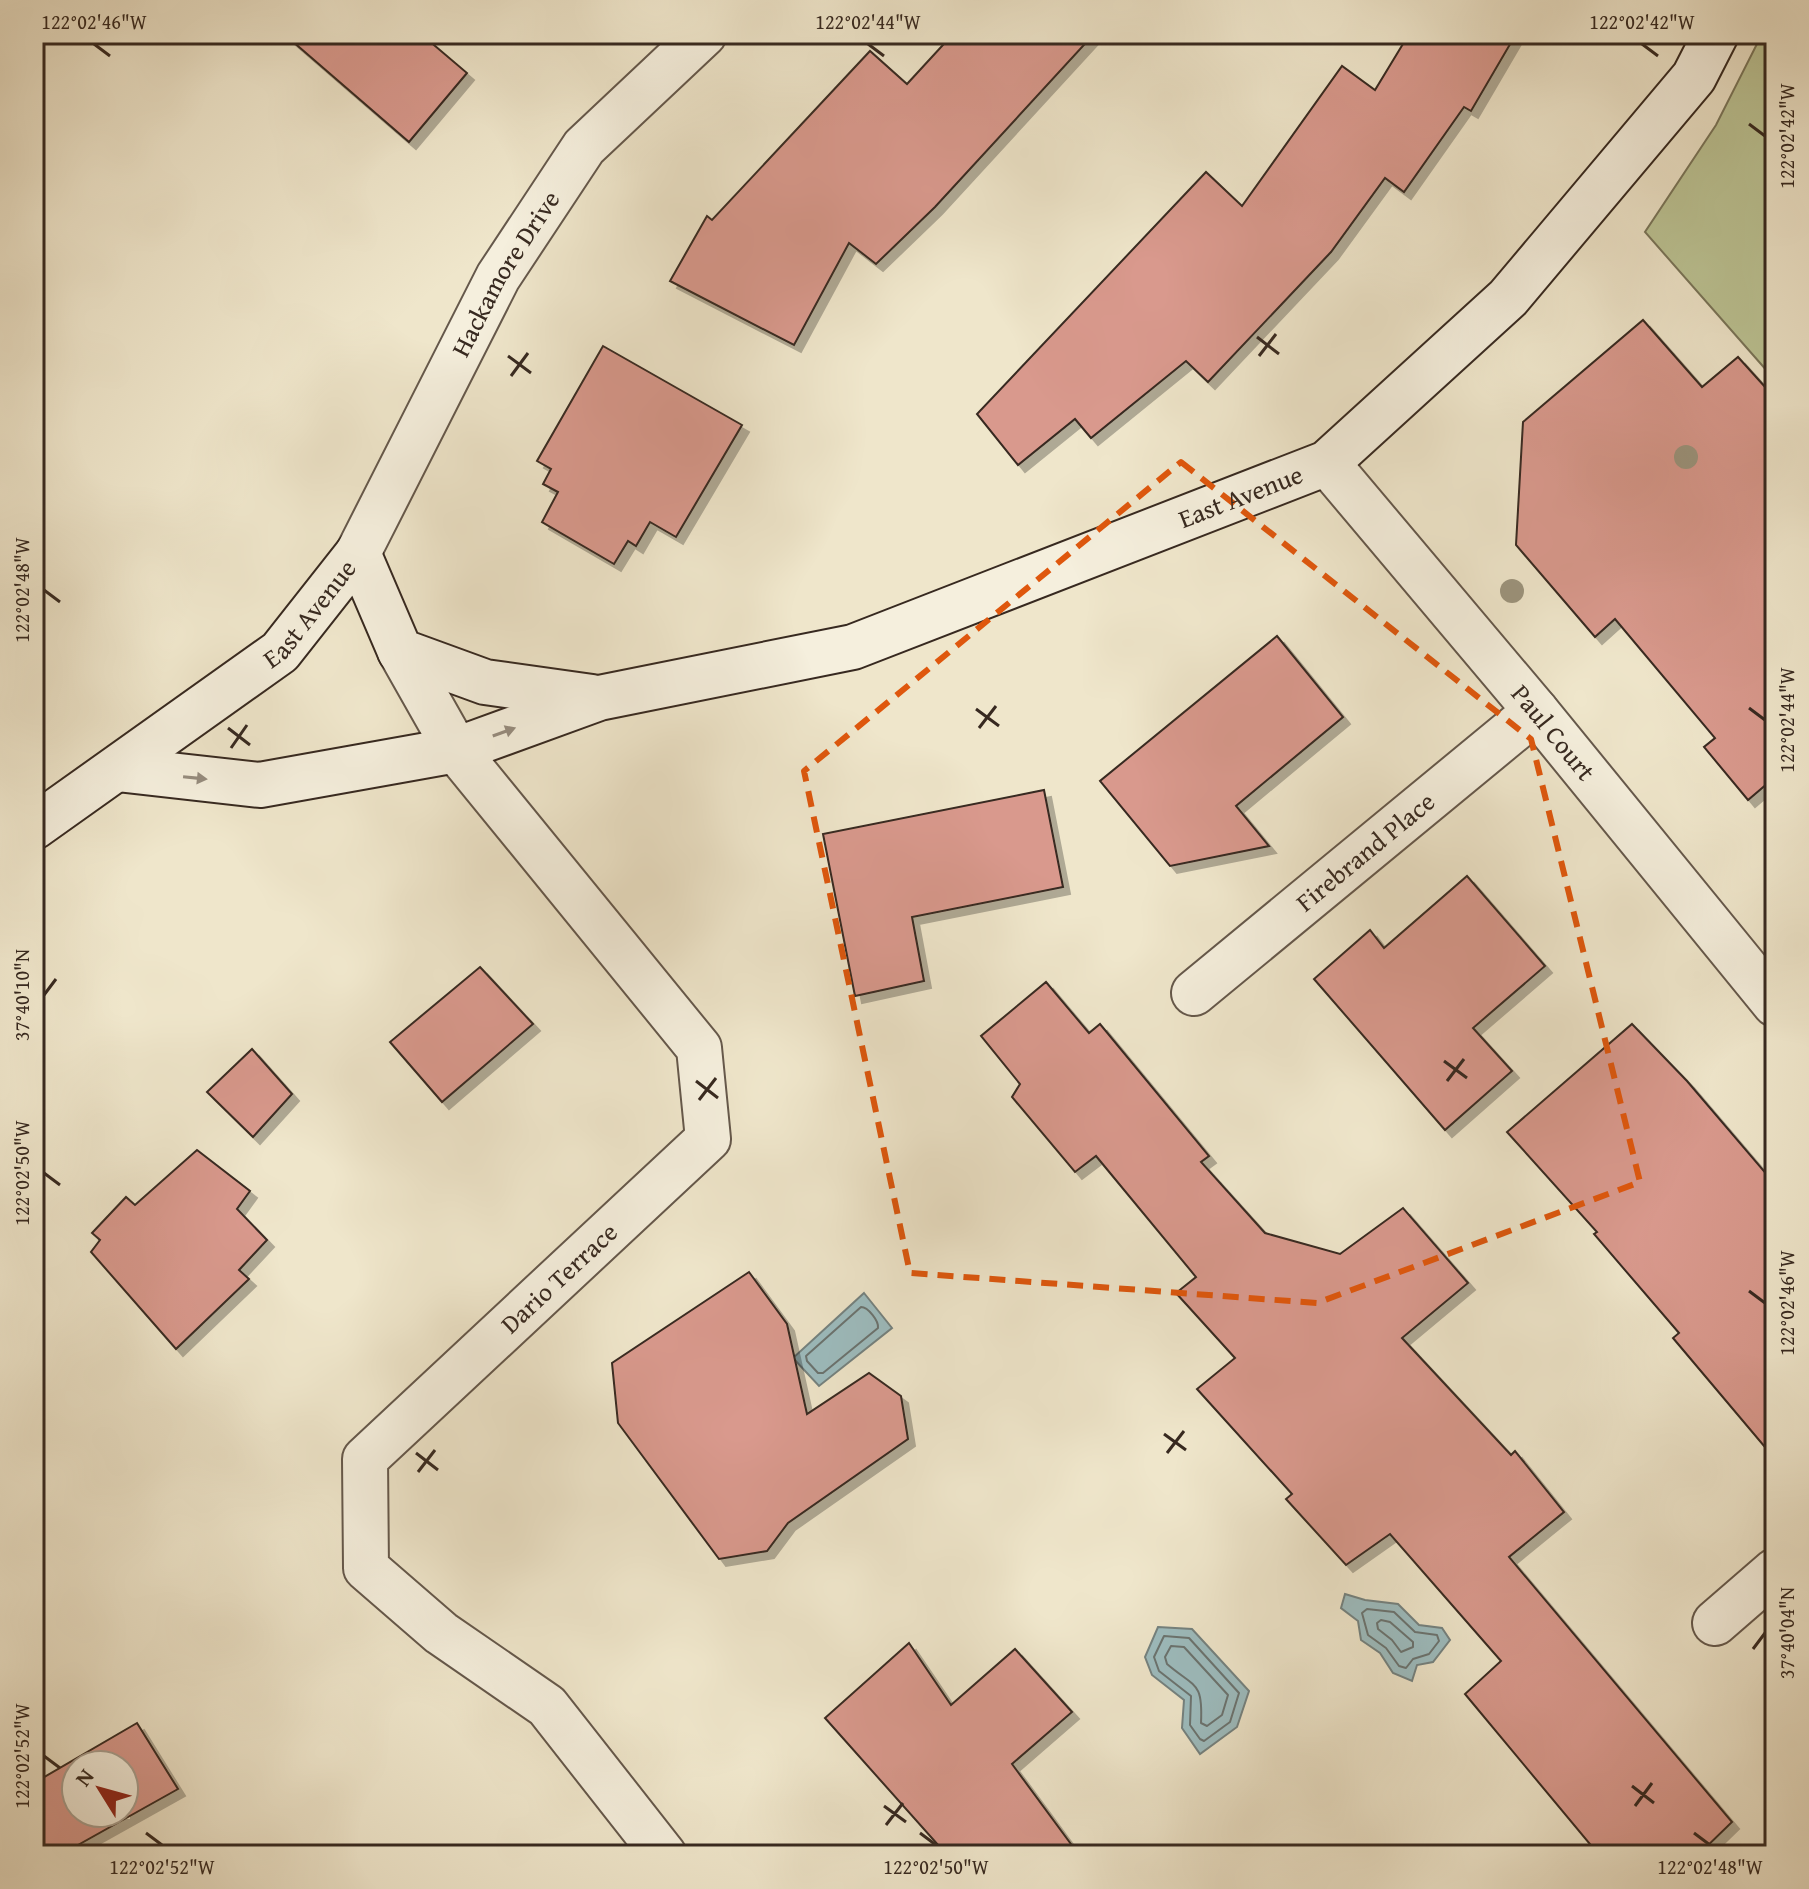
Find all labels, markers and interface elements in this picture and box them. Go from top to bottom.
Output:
text: 122°02'46"W [41,7,147,36]
text: 122°02'44"W [815,7,921,36]
text: 122°02'42"W [1589,7,1695,36]
text: 122°02'42"W [1772,83,1801,189]
street label: Hackamore Drive [441,182,569,363]
street label: East Avenue [1172,454,1308,538]
text: 122°02'48"W [7,537,36,643]
street label: East Avenue [254,551,365,677]
text: 122°02'44"W [1772,667,1801,773]
street label: Paul Court [1502,675,1605,789]
one-way arrow [492,726,516,738]
one-way arrow [183,771,208,784]
street label: Firebrand Place [1287,782,1443,921]
text: 37°40'10"N [7,949,36,1041]
text: 122°02'50"W [7,1120,36,1226]
street label: Dario Terrace [491,1213,626,1342]
text: 122°02'46"W [1772,1250,1801,1356]
text: 37°40'04"N [1772,1587,1801,1679]
text: 122°02'52"W [7,1703,36,1809]
north arrow [60,1749,140,1829]
text: N [67,1761,101,1792]
text: 122°02'52"W [109,1852,215,1881]
text: 122°02'50"W [883,1852,989,1881]
text: 122°02'48"W [1657,1852,1763,1881]

